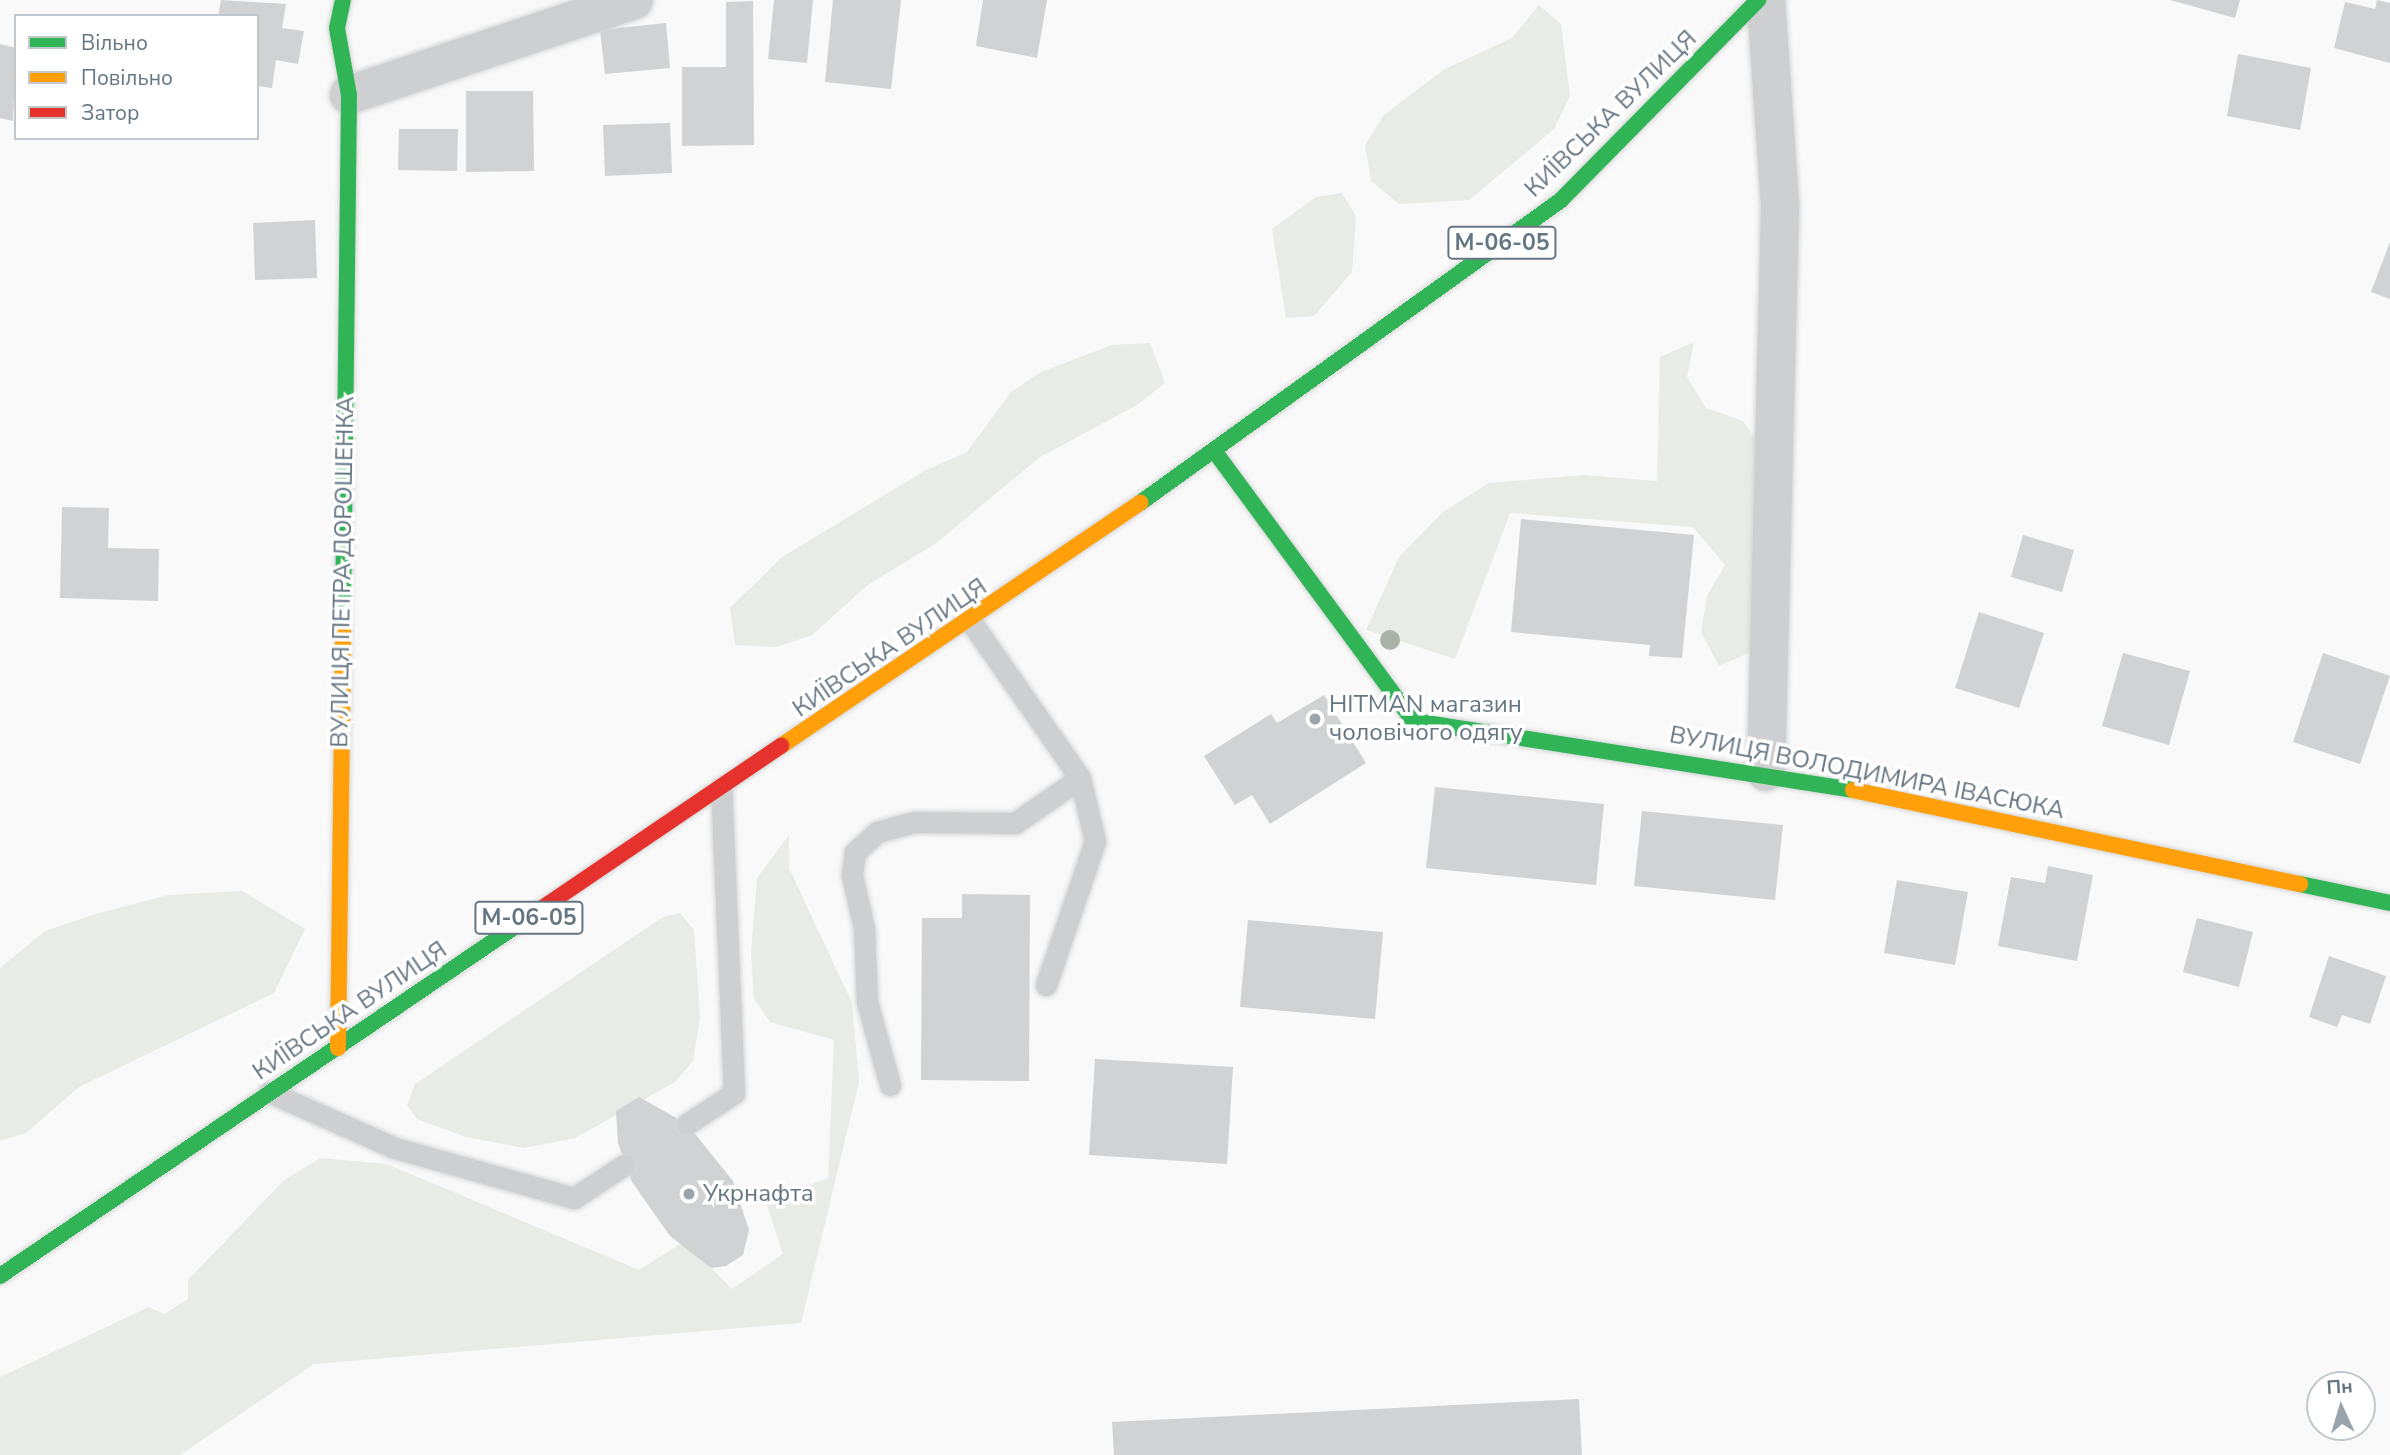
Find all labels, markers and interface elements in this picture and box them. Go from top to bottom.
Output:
legend [14,14,259,140]
street label: КИЇВСЬКА ВУЛИЦЯ [1519,25,1703,203]
text: Вільно [81,29,148,57]
text: Повільно [81,64,173,92]
text: Затор [81,99,139,127]
road number: М-06-05 [1446,224,1558,262]
street label: ВУЛИЦЯ ПЕТРА ДОРОШЕНКА [326,396,360,748]
street label: КИЇВСЬКА ВУЛИЦЯ [788,572,992,724]
place label: HITMAN магазин чоловічого одягу [1329,691,1523,747]
marker: HITMAN магазин чоловічого одягу [1307,711,1323,727]
street label: ВУЛИЦЯ ВОЛОДИМИРА ІВАСЮКА [1667,721,2067,825]
road number: М-06-05 [473,898,585,937]
street label: КИЇВСЬКА ВУЛИЦЯ [248,935,452,1087]
place label: Укрнафта [703,1180,814,1208]
marker: Укрнафта [681,1186,697,1202]
north arrow [2306,1371,2376,1441]
text: Пн [2326,1373,2354,1401]

